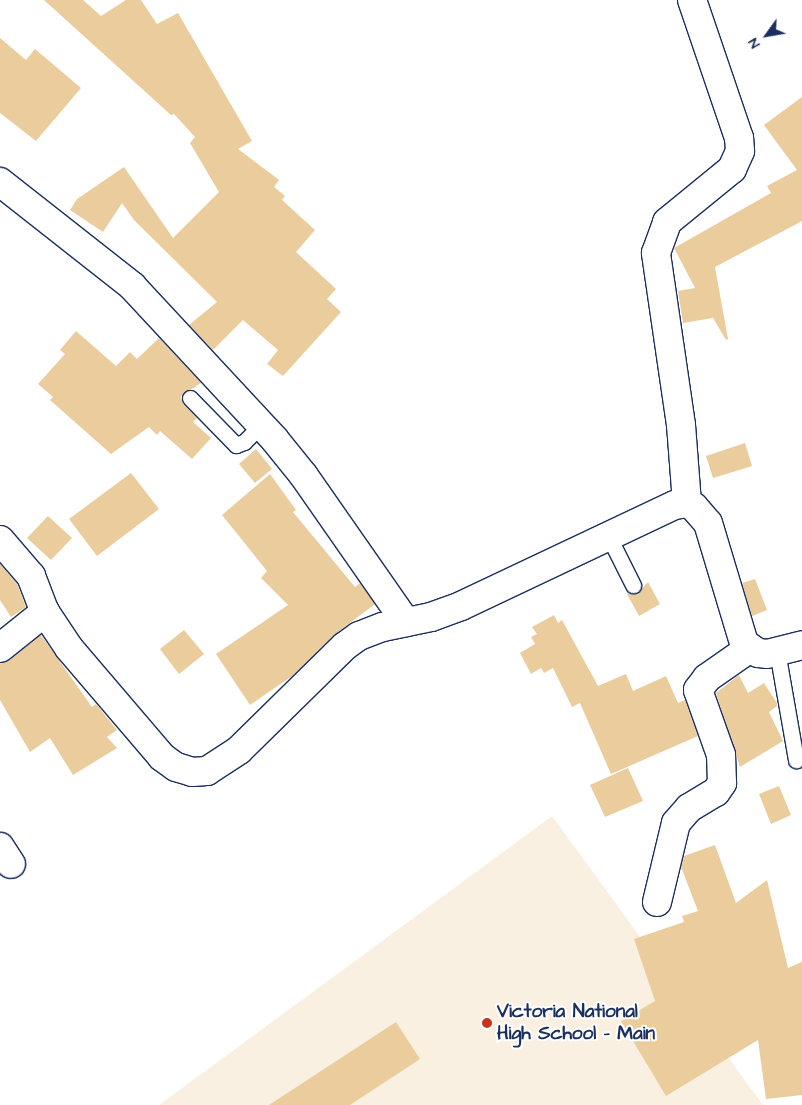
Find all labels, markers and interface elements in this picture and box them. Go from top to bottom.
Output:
north arrow [742,10,792,60]
text: N [743,34,765,52]
place label: Victoria National High School - Main [497,1001,655,1045]
marker: Victoria National High School - Main [481,1017,493,1029]

